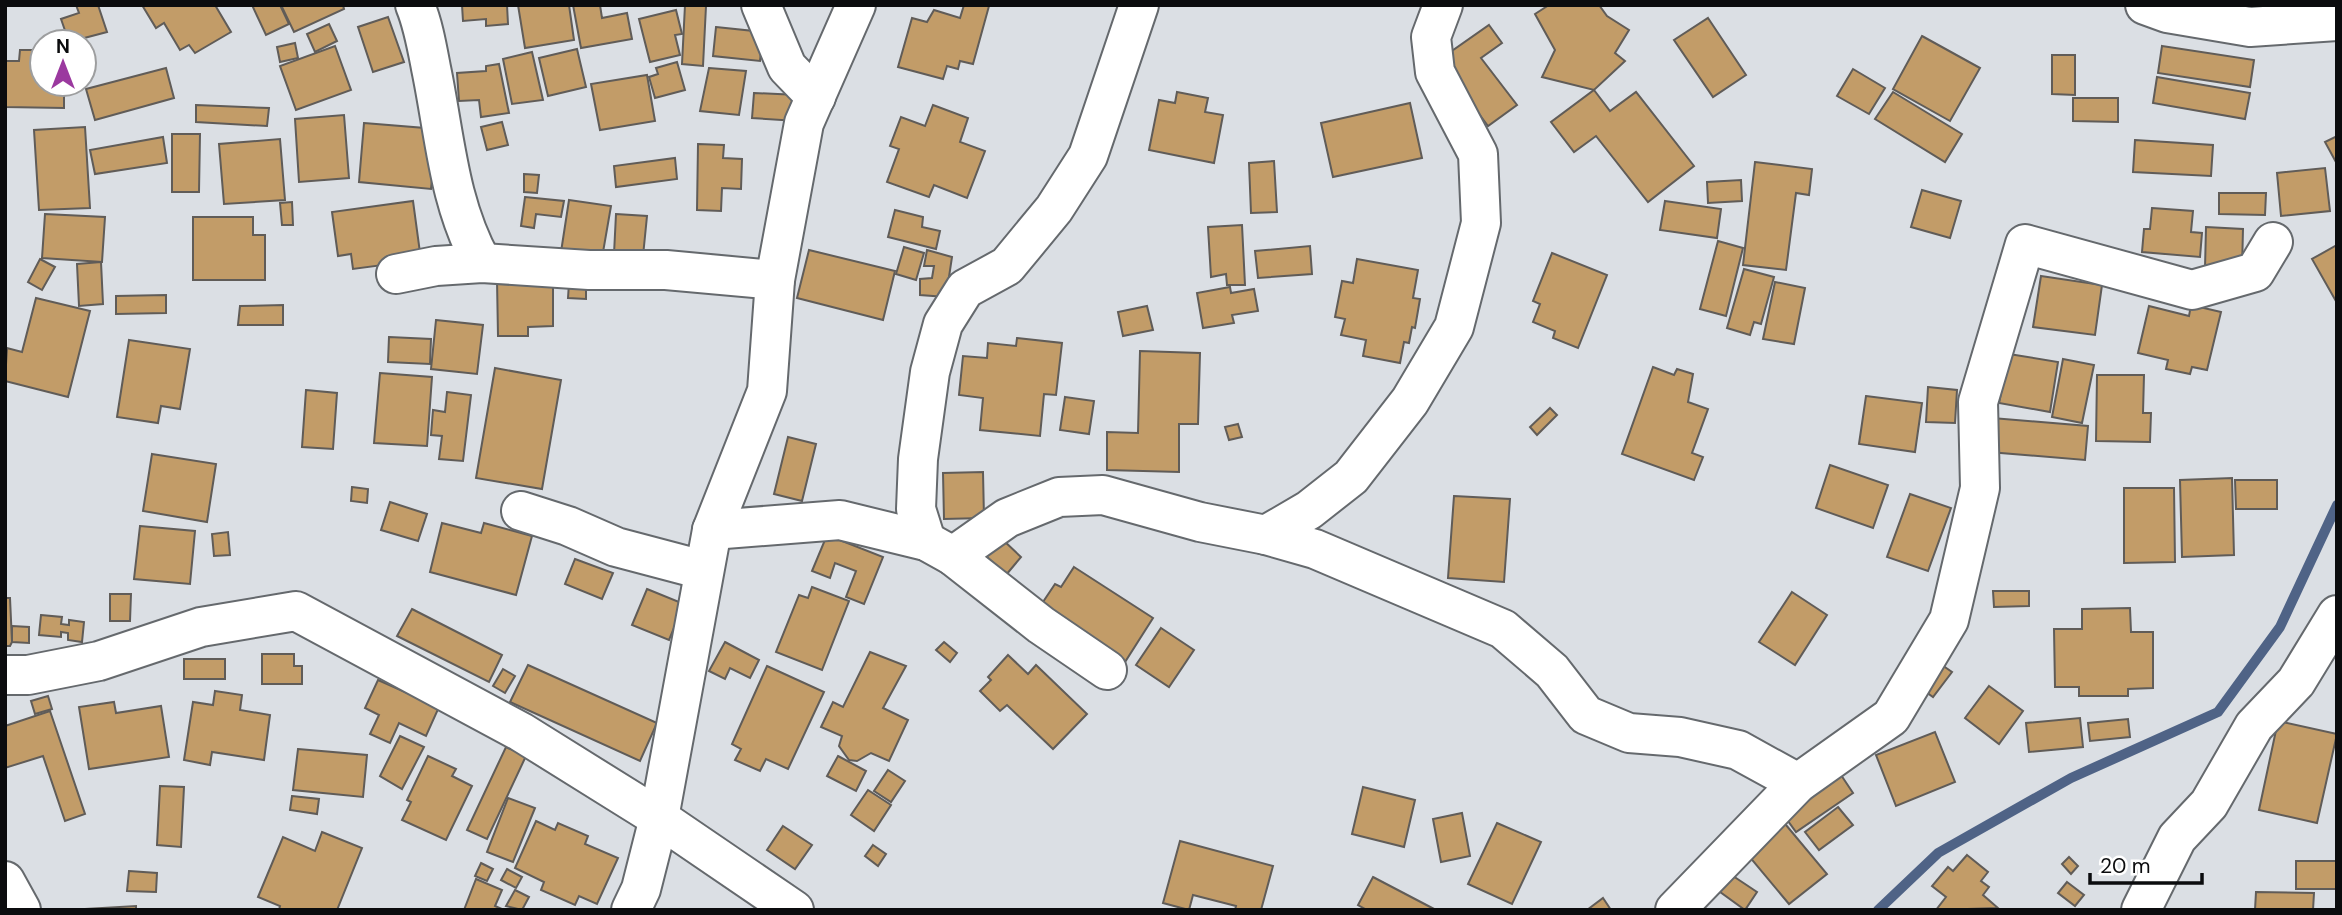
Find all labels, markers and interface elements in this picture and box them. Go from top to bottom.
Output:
north arrow [28,28,98,98]
text: N [56,34,70,59]
scale bar [2090,842,2202,886]
text: 20 m [2100,852,2151,880]

